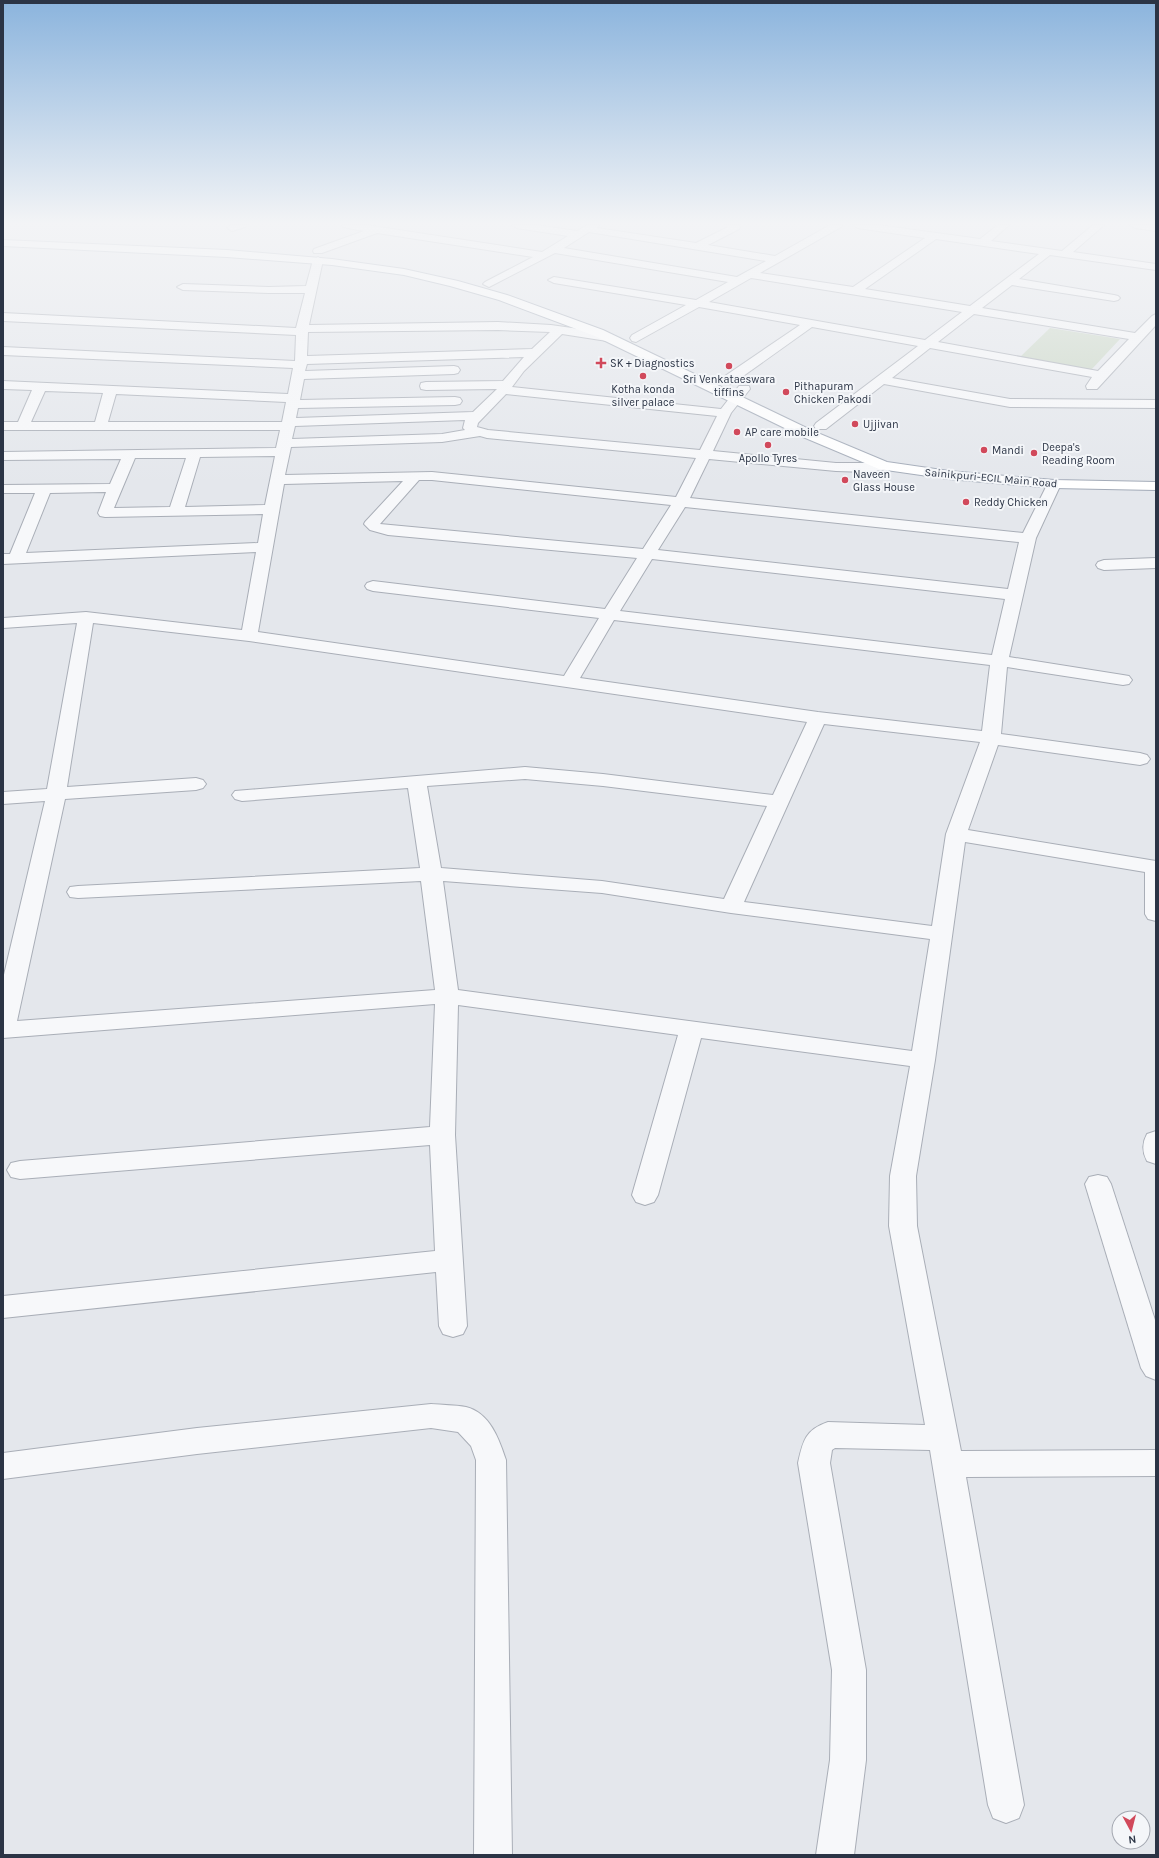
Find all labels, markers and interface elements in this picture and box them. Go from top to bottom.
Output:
marker: SK + Diagnostics [595,357,607,369]
place label: SK + Diagnostics [610,357,695,370]
marker: Sri Venkataeswara tiffins [724,361,734,371]
marker: Kotha konda silver palace [638,371,648,381]
place label: Sri Venkataeswara tiffins [683,373,775,399]
place label: Pithapuram Chicken Pakodi [794,380,872,406]
place label: Kotha konda silver palace [611,383,675,409]
marker: Pithapuram Chicken Pakodi [781,387,791,397]
place label: Ujjivan [863,418,899,431]
marker: Ujjivan [850,419,860,429]
place label: AP care mobile [745,426,819,439]
marker: AP care mobile [732,427,742,437]
marker: Apollo Tyres [763,440,773,450]
place label: Deepa's Reading Room [1042,441,1115,467]
place label: Mandi [992,444,1024,457]
marker: Mandi [979,445,989,455]
marker: Deepa's Reading Room [1029,448,1039,458]
place label: Apollo Tyres [739,452,798,465]
street label: Sainikpuri-ECIL Main Road [924,466,1058,490]
place label: Naveen Glass House [853,468,915,494]
marker: Naveen Glass House [840,475,850,485]
place label: Reddy Chicken [974,496,1048,509]
marker: Reddy Chicken [961,497,971,507]
north arrow [1111,1810,1151,1850]
text: N [1127,1832,1137,1846]

